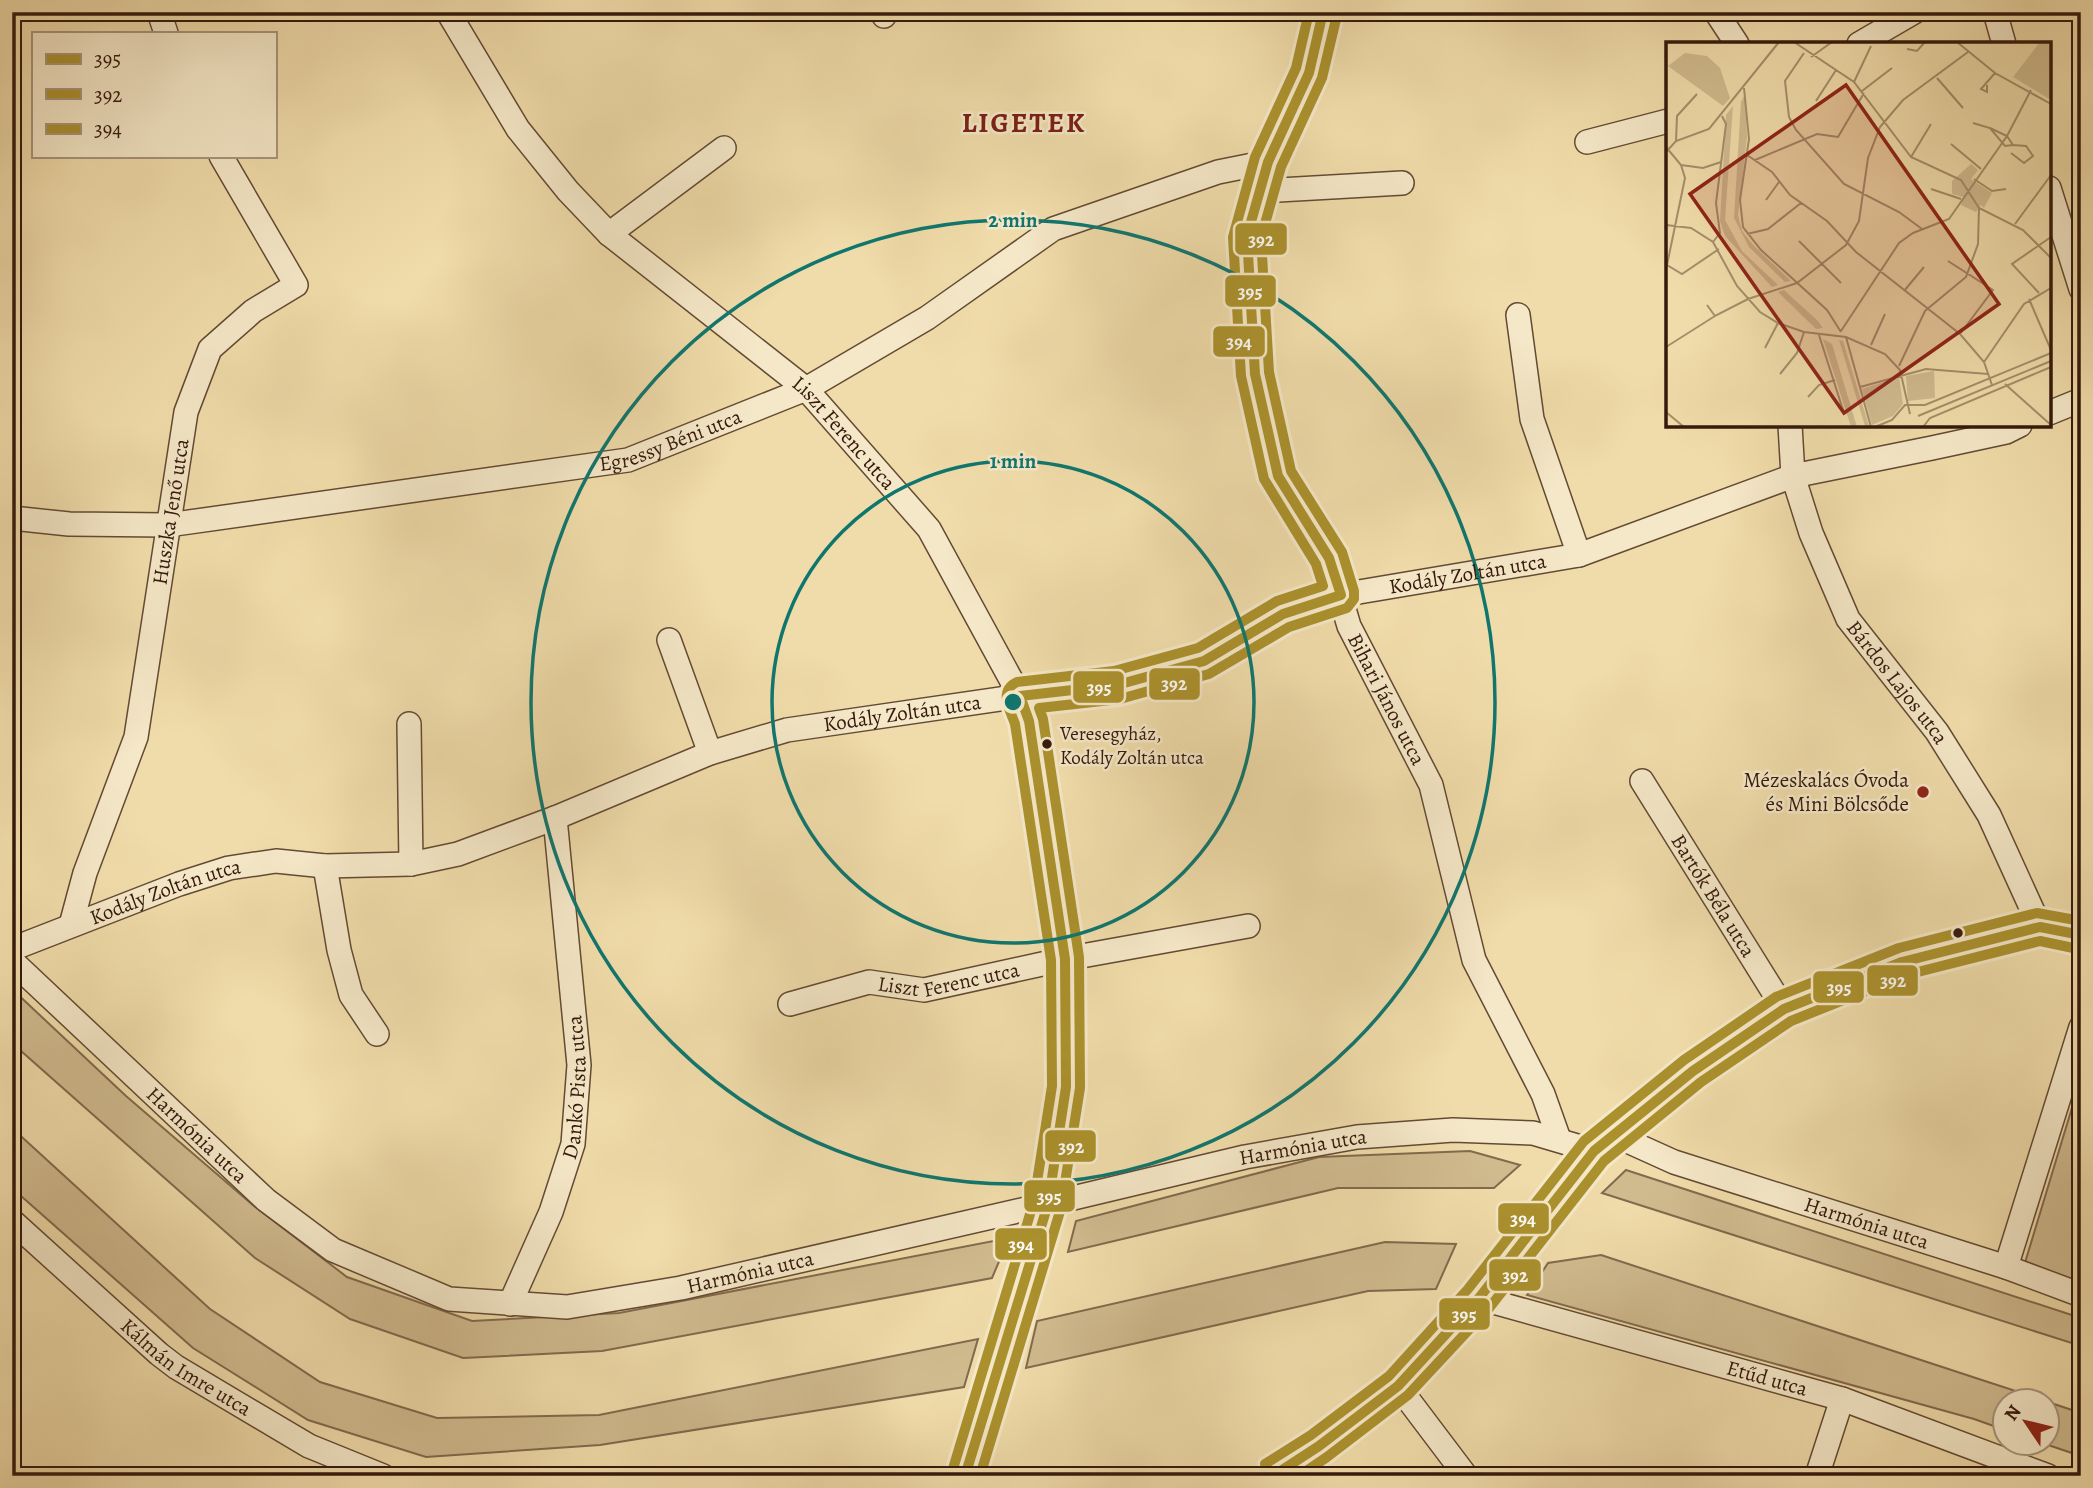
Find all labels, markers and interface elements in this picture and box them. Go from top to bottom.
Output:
legend [32,32,276,158]
inset map [1666,42,2051,427]
text: 395 [94,45,121,73]
text: 392 [94,81,122,109]
district label: LIGETEK [962,104,1086,142]
text: 394 [94,115,122,143]
text: 2 min [988,206,1038,234]
line badge: 392 [1234,222,1288,256]
text: 392 [1248,227,1274,253]
line badge: 395 [1224,274,1277,308]
text: 395 [1237,279,1263,305]
line badge: 394 [1212,325,1266,358]
text: 394 [1226,329,1252,355]
street label: Liszt Ferenc utca [786,369,902,496]
street label: Egressy Béni utca [597,402,746,478]
street label: Huszka Jenő utca [146,436,196,587]
text: 1 min [990,447,1037,475]
street label: Kodály Zoltán utca [1387,547,1548,601]
street label: Bárdos Lajos utca [1840,615,1955,750]
street label: Bihari János utca [1341,628,1432,770]
line badge: 392 [1148,667,1201,701]
line badge: 395 [1072,670,1125,704]
text: 392 [1161,671,1187,697]
text: 395 [1086,675,1112,701]
street label: Kodály Zoltán utca [822,688,983,739]
centre of rings [1001,690,1025,714]
place label: Veresegyház, Kodály Zoltán utca [1059,721,1204,771]
marker: Veresegyház, Kodály Zoltán utca [1040,737,1054,751]
place label: Mézeskalács Óvoda és Mini Bölcsőde [1743,766,1909,818]
marker: Mézeskalács Óvoda és Mini Bölcsőde [1915,784,1931,800]
street label: Bartók Béla utca [1664,829,1762,963]
street label: Kodály Zoltán utca [86,852,243,931]
unlabelled marker [1951,926,1965,940]
street label: Liszt Ferenc utca [876,955,1022,1004]
line badge: 392 [1866,964,1919,997]
text: 392 [1880,968,1906,994]
line badge: 395 [1812,970,1865,1004]
text: 395 [1826,975,1852,1001]
street label: Dankó Pista utca [555,1014,593,1163]
street label: Harmónia utca [140,1081,254,1190]
street label: Harmónia utca [1237,1122,1368,1172]
line badge: 392 [1044,1129,1097,1163]
text: 392 [1058,1134,1084,1160]
line badge: 395 [1023,1179,1076,1213]
text: 395 [1036,1184,1062,1210]
street label: Harmónia utca [1801,1190,1933,1256]
line badge: 394 [1497,1202,1550,1235]
text: 394 [1510,1206,1536,1232]
line badge: 394 [994,1227,1048,1261]
text: 394 [1008,1232,1034,1258]
street label: Harmónia utca [684,1244,816,1300]
line badge: 392 [1488,1258,1542,1292]
text: 392 [1502,1263,1528,1289]
line badge: 395 [1438,1297,1491,1331]
text: 395 [1451,1302,1477,1328]
street label: Kálmán Imre utca [115,1312,257,1423]
street label: Etűd utca [1723,1354,1811,1403]
north arrow [1992,1386,2062,1456]
text: N [1998,1400,2028,1426]

